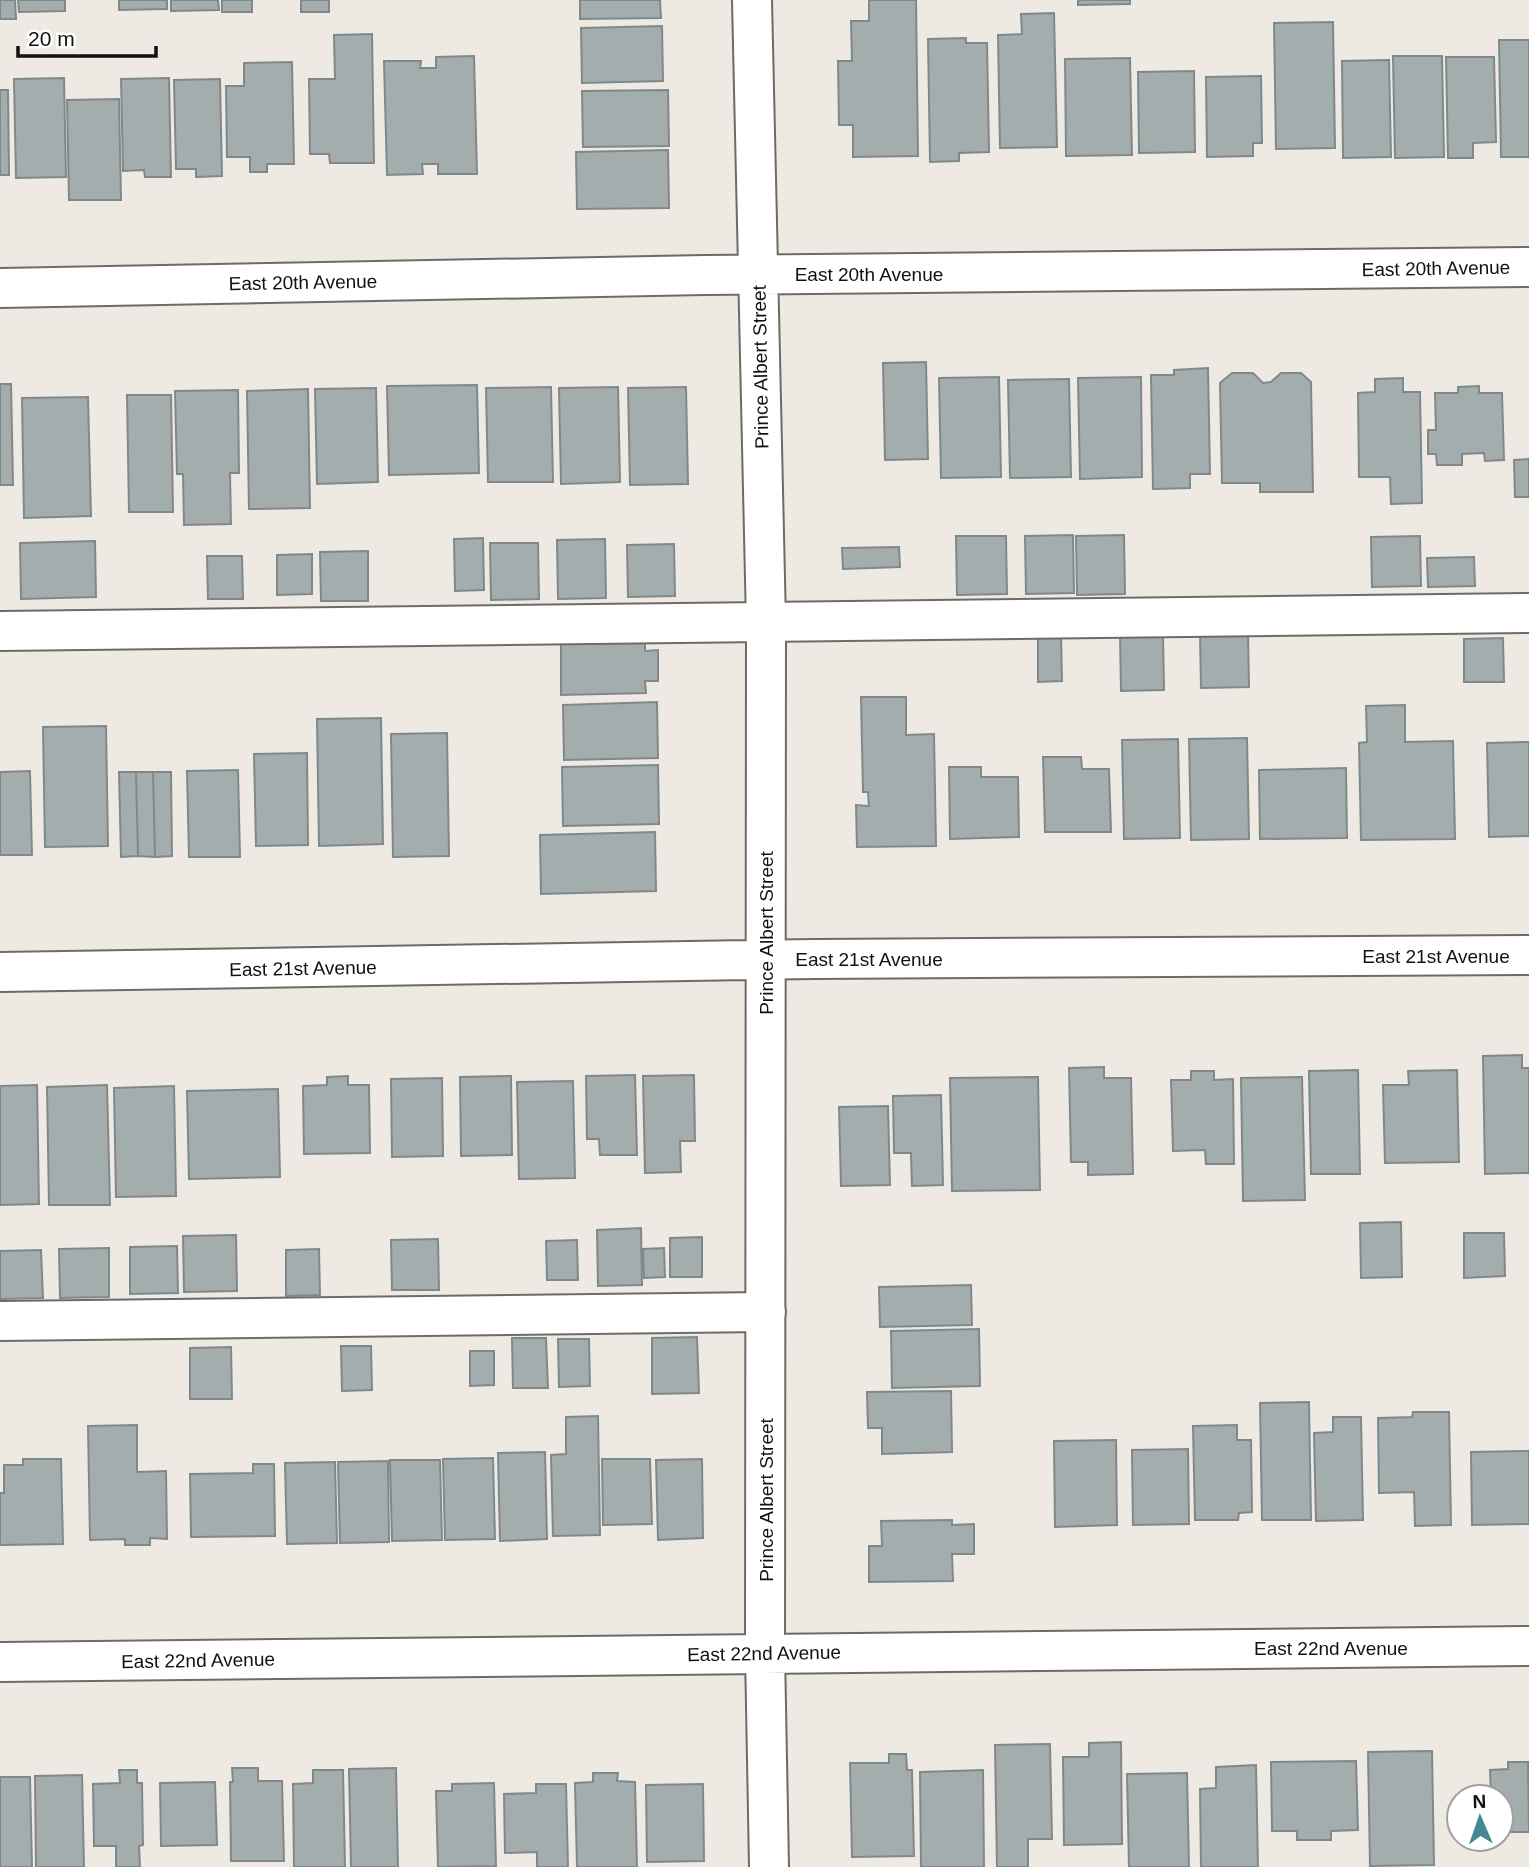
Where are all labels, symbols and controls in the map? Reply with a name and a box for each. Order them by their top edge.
scale bar [18,14,156,58]
text: 20 m [28,27,75,50]
street label: East 20th Avenue [1362,257,1510,280]
street label: East 20th Avenue [795,264,943,285]
street label: East 20th Avenue [229,271,377,294]
street label: Prince Albert Street [749,284,772,449]
street label: Prince Albert Street [756,850,777,1015]
street label: East 21st Avenue [1362,946,1510,967]
street label: East 21st Avenue [795,949,943,970]
street label: East 21st Avenue [229,957,377,980]
street label: Prince Albert Street [756,1417,777,1582]
street label: East 22nd Avenue [1254,1638,1408,1659]
street label: East 22nd Avenue [687,1642,841,1665]
street label: East 22nd Avenue [121,1649,275,1672]
north arrow [1445,1783,1515,1853]
text: N [1472,1791,1487,1812]

